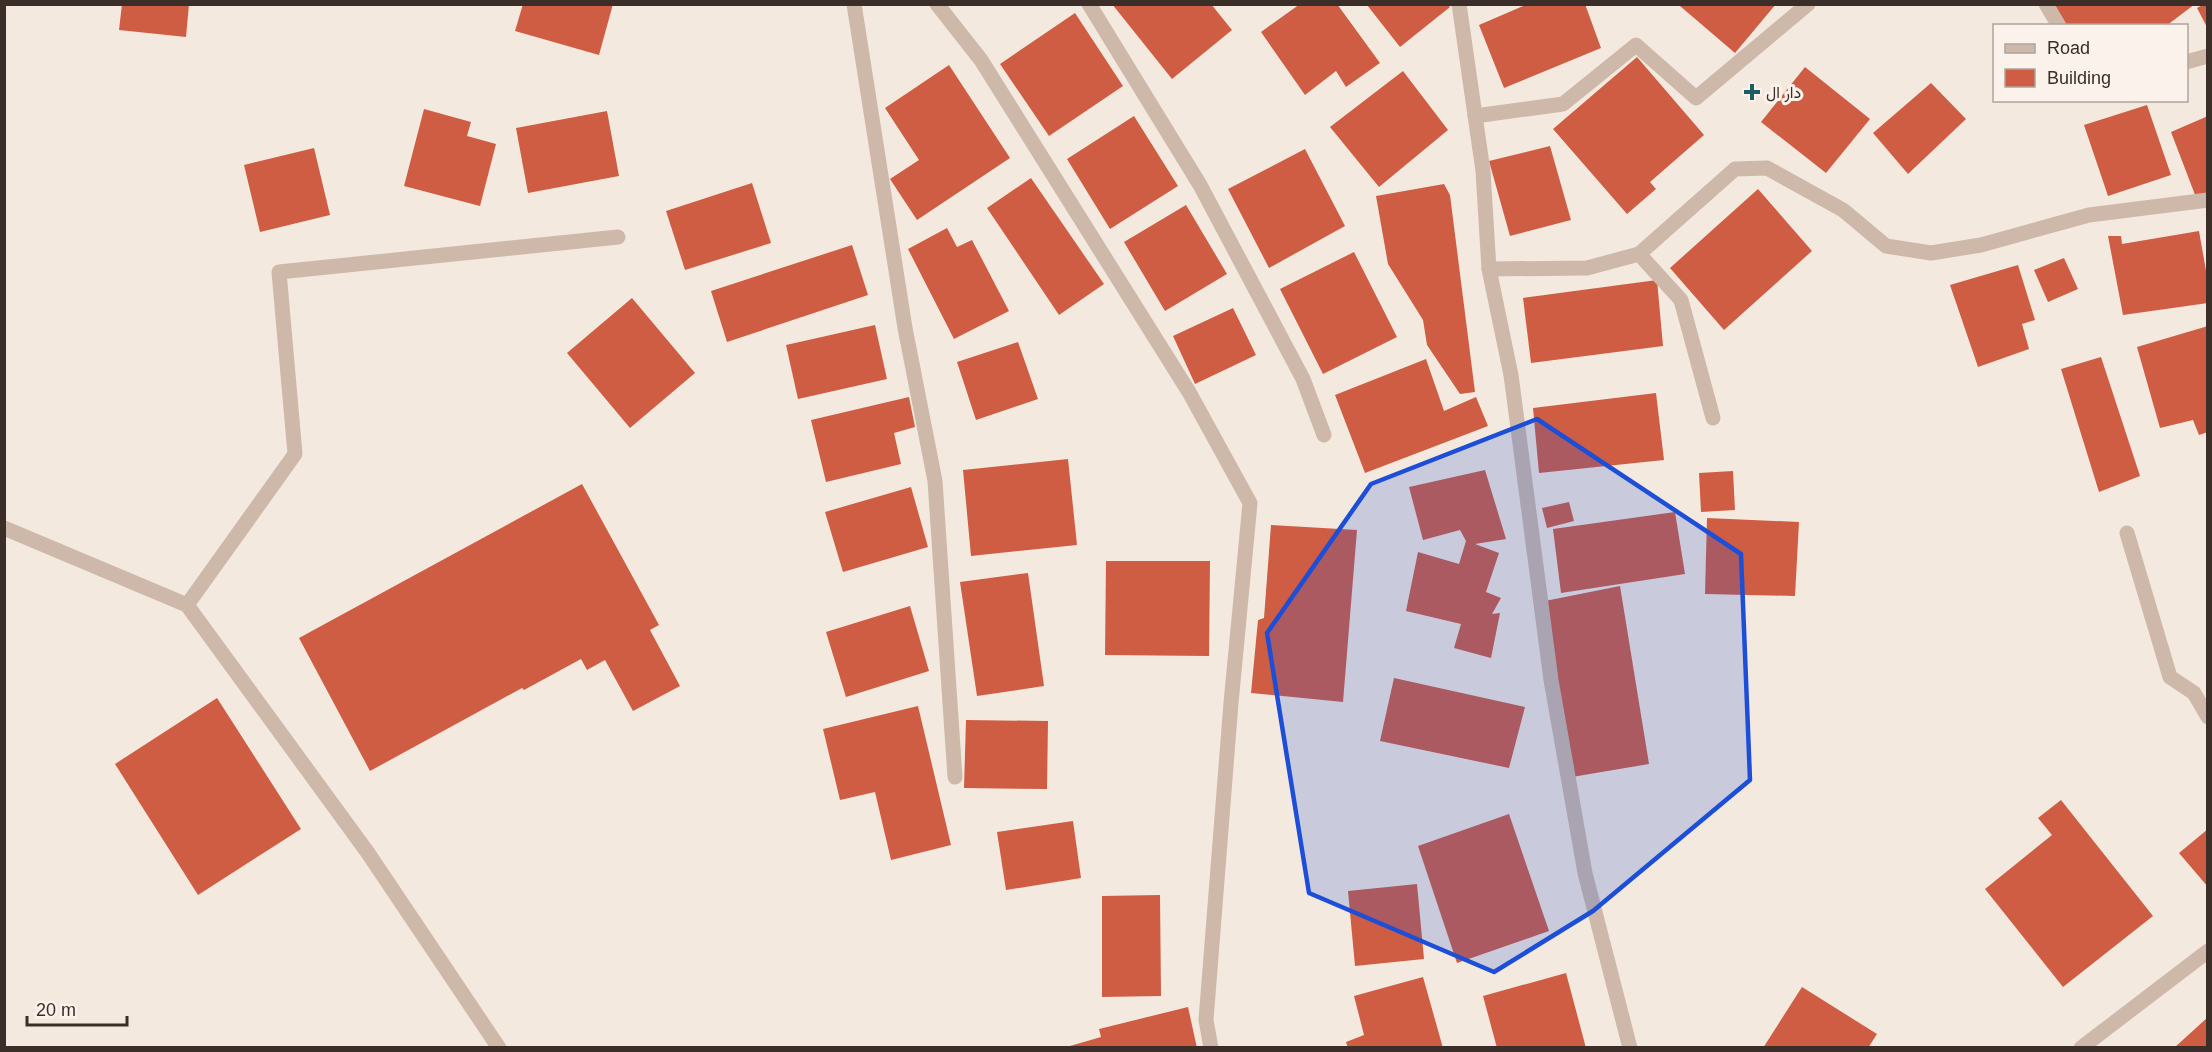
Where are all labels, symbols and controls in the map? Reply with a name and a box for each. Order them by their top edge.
legend [1993,24,2188,102]
text: Road [2047,38,2090,58]
text: Building [2047,68,2111,88]
marker: دار ال [1743,83,1761,101]
place label: دار ال [1766,84,1801,103]
scale bar [27,989,128,1027]
text: 20 m [36,1000,76,1020]

